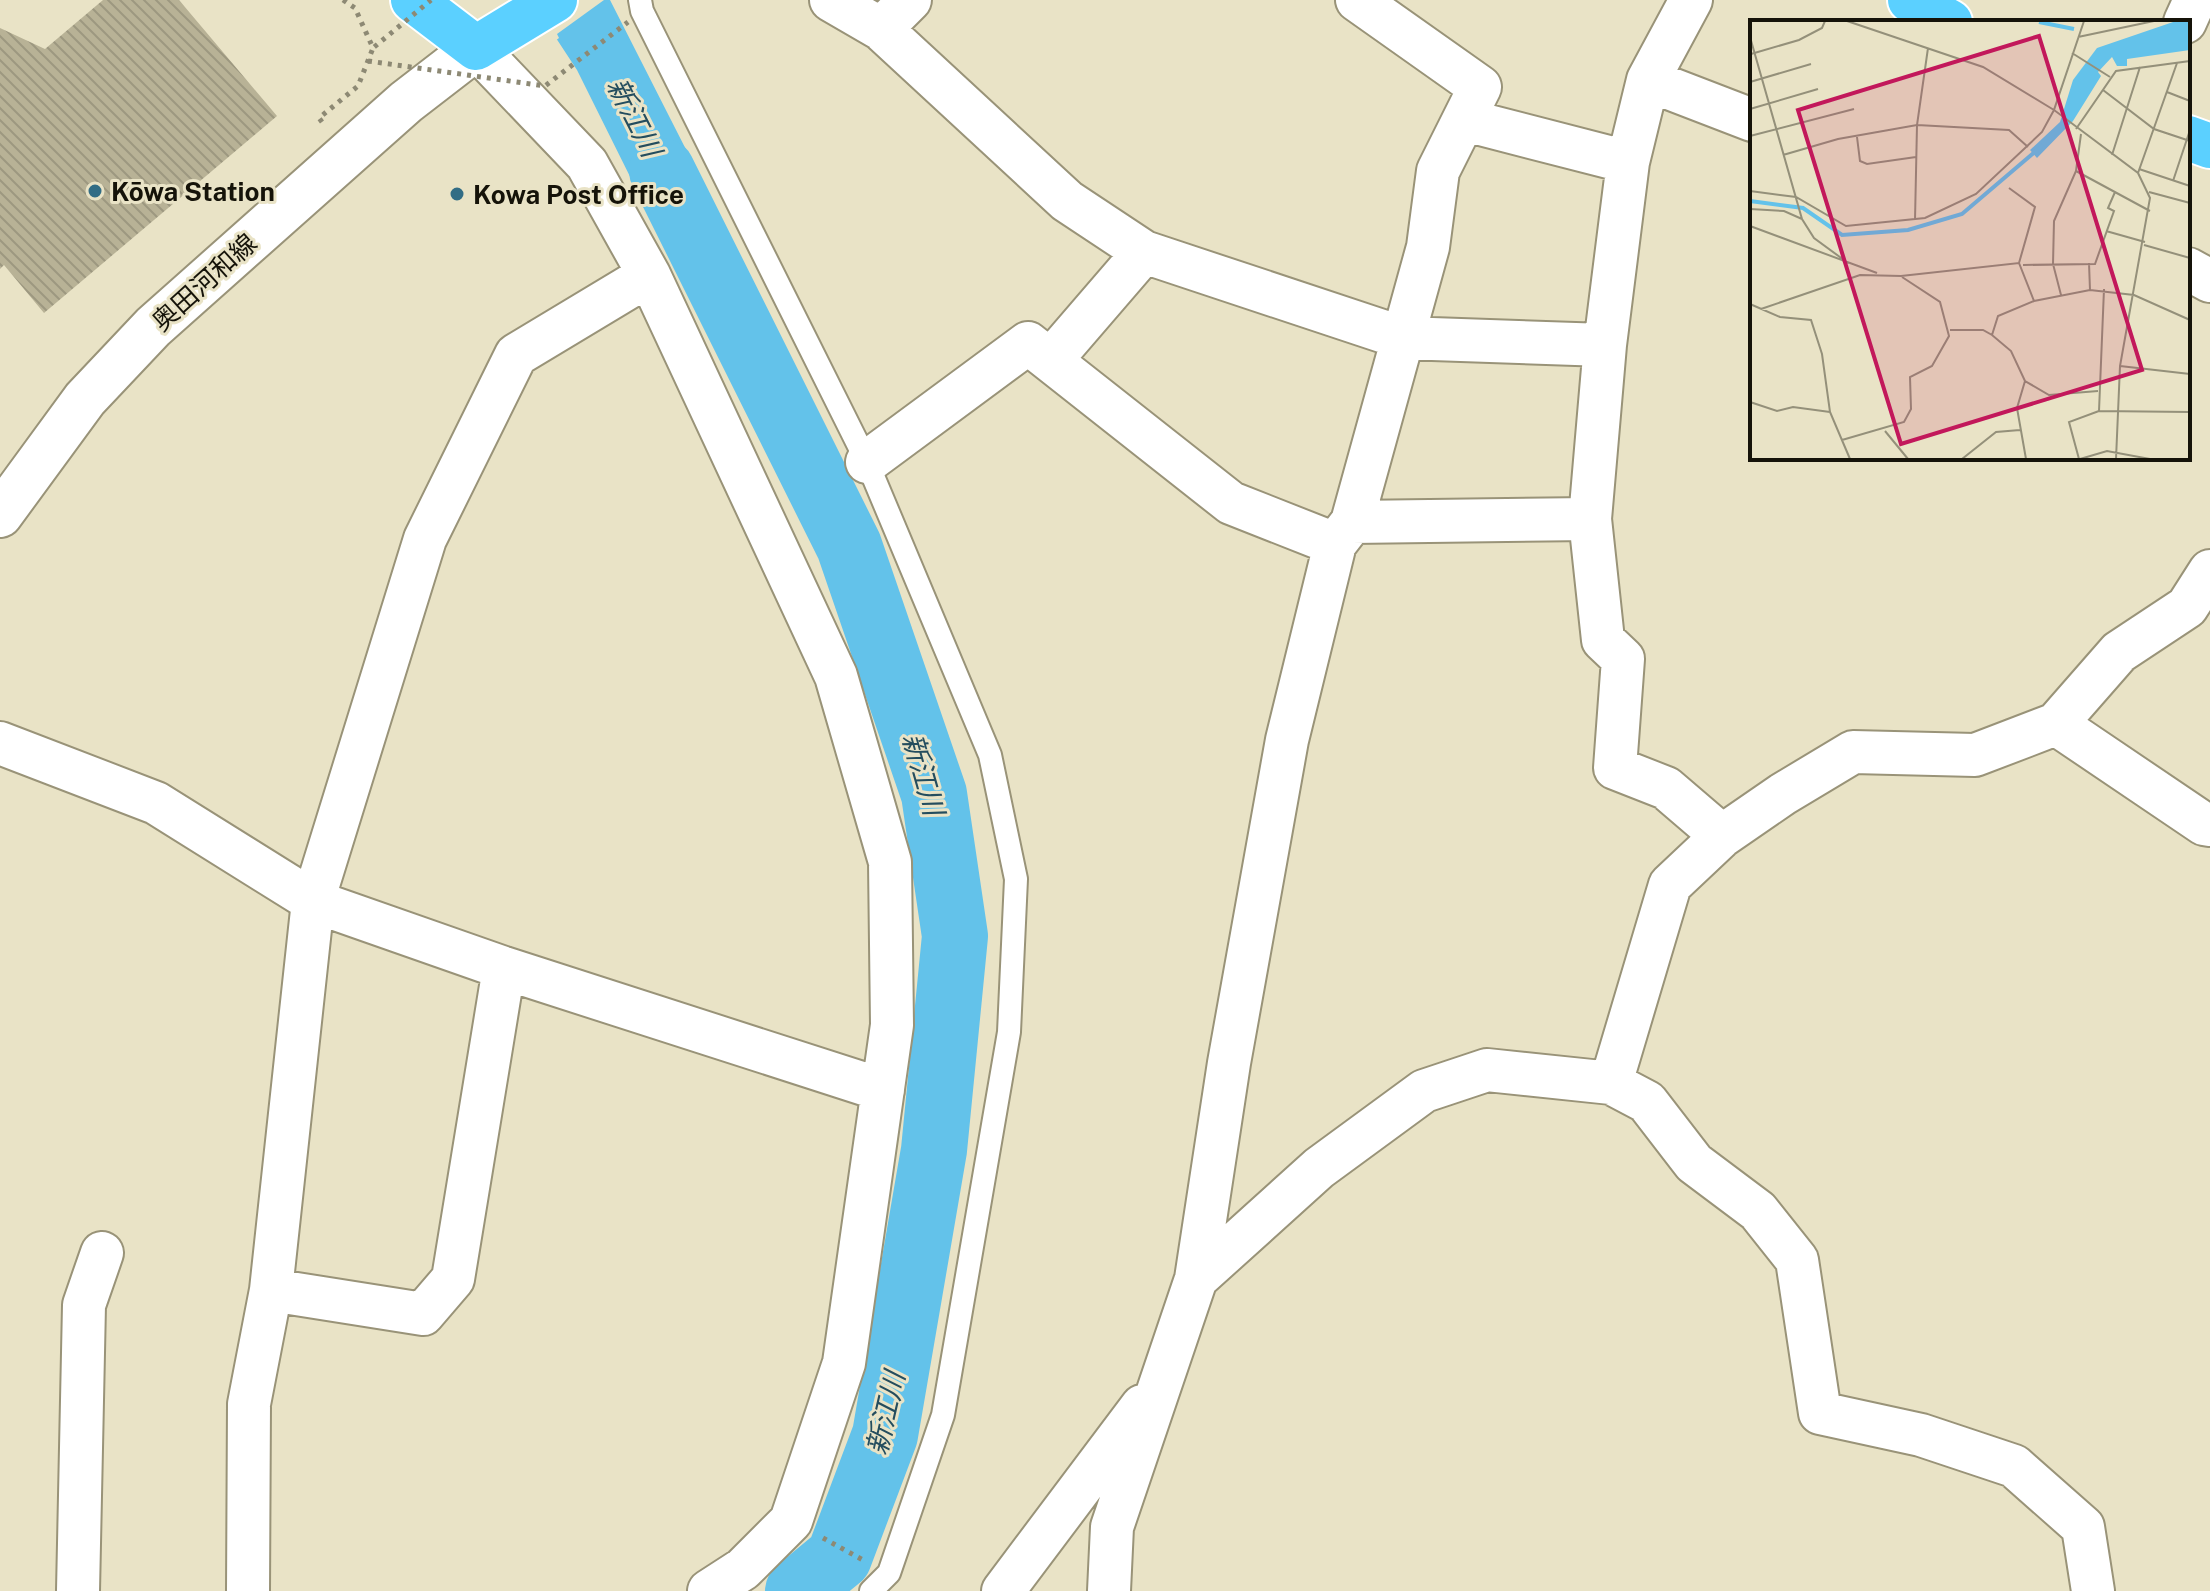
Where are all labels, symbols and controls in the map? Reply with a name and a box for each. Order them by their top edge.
inset map [1750,20,2190,460]
water label: 新江川 [601,72,670,165]
place label: Kōwa Station [111,176,275,207]
place label: Kowa Post Office [473,179,684,210]
marker: Kōwa Station [86,182,104,200]
marker: Kowa Post Office [448,185,466,203]
street label: 奥田河和線 [145,227,263,337]
water label: 新江川 [897,729,952,822]
water label: 新江川 [859,1365,911,1458]

